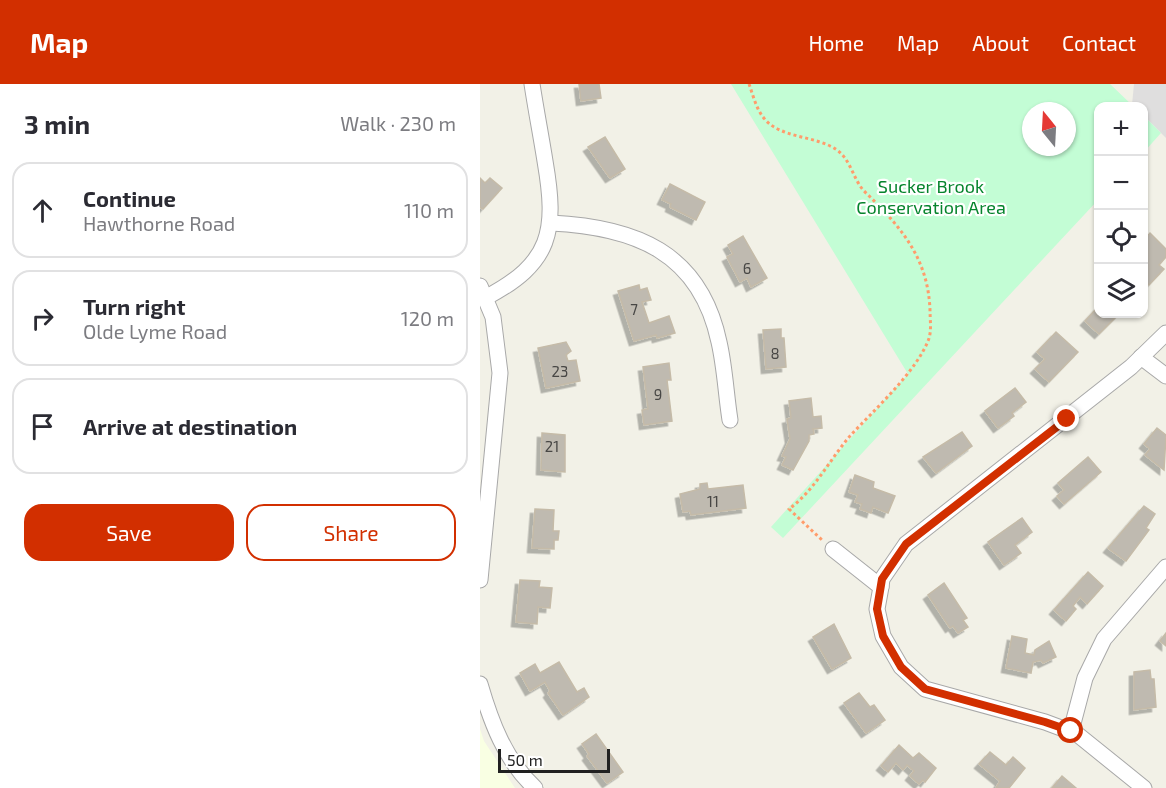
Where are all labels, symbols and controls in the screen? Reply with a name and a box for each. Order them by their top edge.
text: Map [30,25,88,59]
text: Home [808,30,864,55]
text: Map [897,30,939,55]
text: About [972,30,1029,55]
text: Contact [1062,30,1136,55]
north arrow [1022,102,1076,156]
map controls [1094,102,1148,318]
button: + [1094,102,1148,156]
text: 3 min [24,108,90,139]
text: Walk · 230 m [340,111,456,135]
button: − [1094,156,1148,210]
park label: Sucker Brook Conservation Area [856,175,1006,218]
text: Continue [83,185,176,211]
icon: ahead [26,194,59,227]
text: 110 m [404,198,454,222]
button: locate [1094,210,1148,264]
text: Hawthorne Road [83,211,235,235]
house number: 6 [743,259,751,277]
button: layers [1094,264,1148,318]
text: Turn right [83,293,185,319]
house number: 7 [630,300,638,318]
icon: right [26,302,59,335]
text: 120 m [401,306,454,330]
text: Olde Lyme Road [83,319,227,343]
house number: 8 [770,344,780,362]
house number: 23 [552,362,568,380]
house number: 9 [654,385,662,403]
route end [1053,405,1079,431]
icon: arrive [26,410,59,443]
text: Arrive at destination [83,413,297,439]
house number: 21 [545,437,559,455]
house number: 11 [707,492,719,510]
button: Save [24,504,234,561]
button: Share [246,504,456,561]
route start [1057,717,1083,743]
scale bar [498,746,610,774]
text: 50 m [507,750,543,769]

